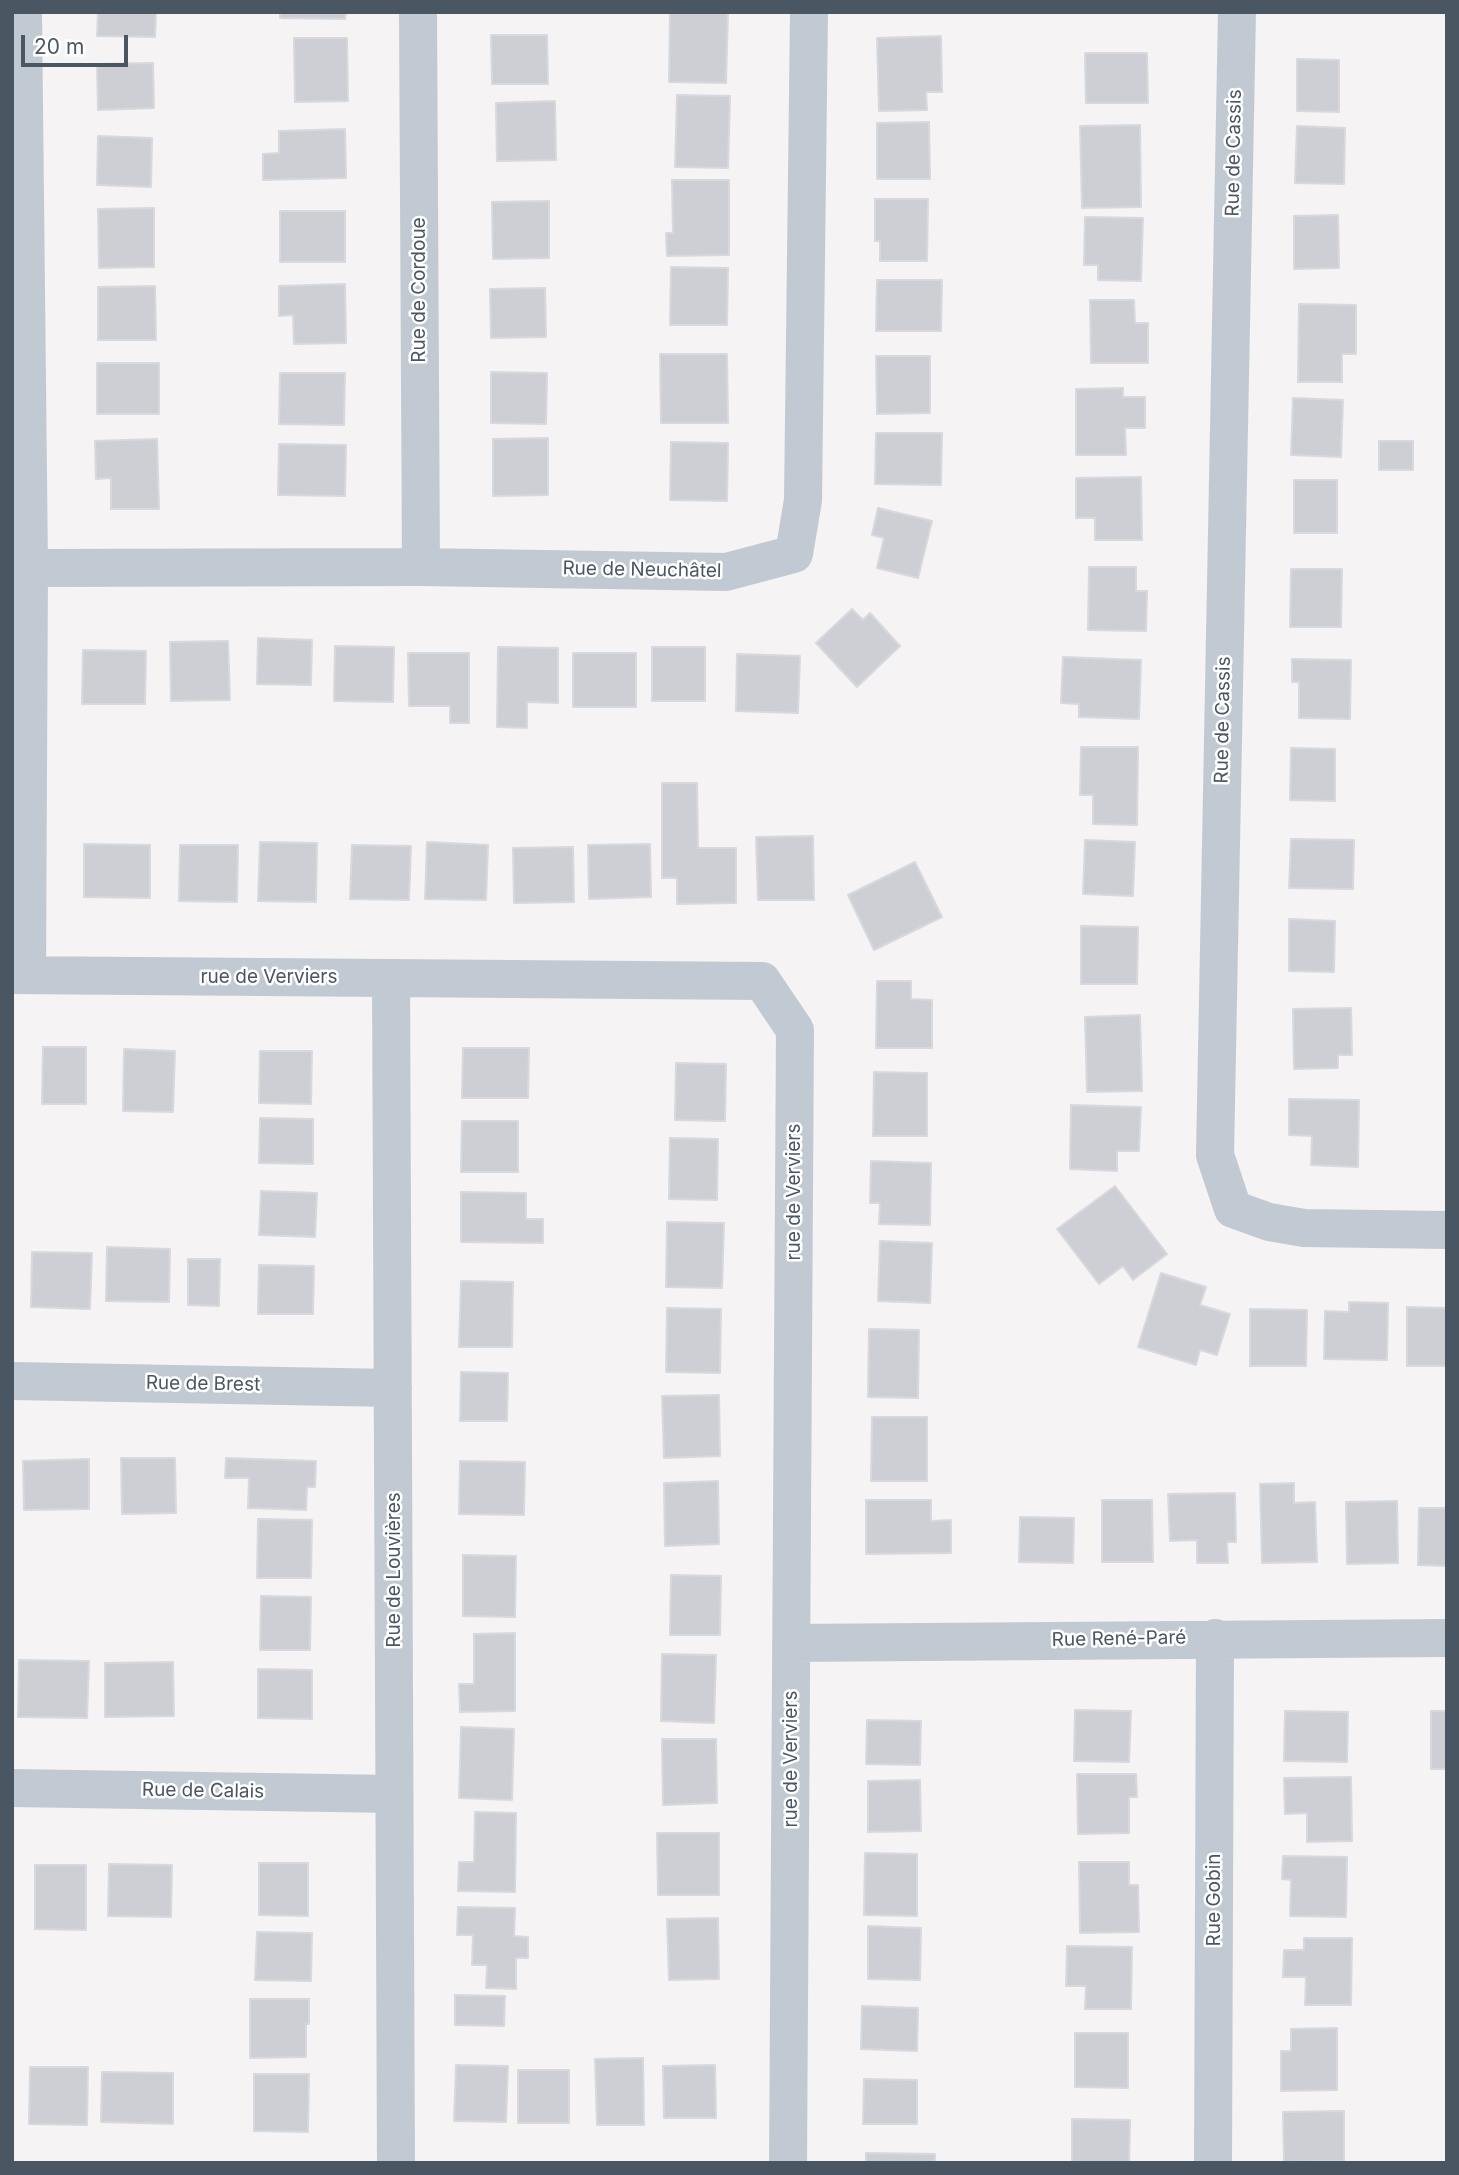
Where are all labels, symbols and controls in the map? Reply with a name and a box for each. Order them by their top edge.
scale bar [24,21,131,65]
text: 20 m [34,34,84,59]
street label: Rue de Cassis [1221,89,1247,217]
street label: Rue de Cordoue [408,217,430,363]
street label: Rue de Neuchâtel [562,557,722,583]
street label: Rue de Cassis [1210,656,1236,784]
street label: rue de Verviers [200,966,338,988]
street label: rue de Verviers [783,1123,805,1261]
street label: Rue de Brest [146,1372,260,1396]
street label: Rue de Louvières [383,1492,405,1648]
street label: Rue René-Paré [1051,1626,1187,1652]
street label: rue de Verviers [780,1690,802,1828]
street label: Rue de Calais [142,1779,264,1803]
street label: Rue Gobin [1203,1854,1225,1946]

